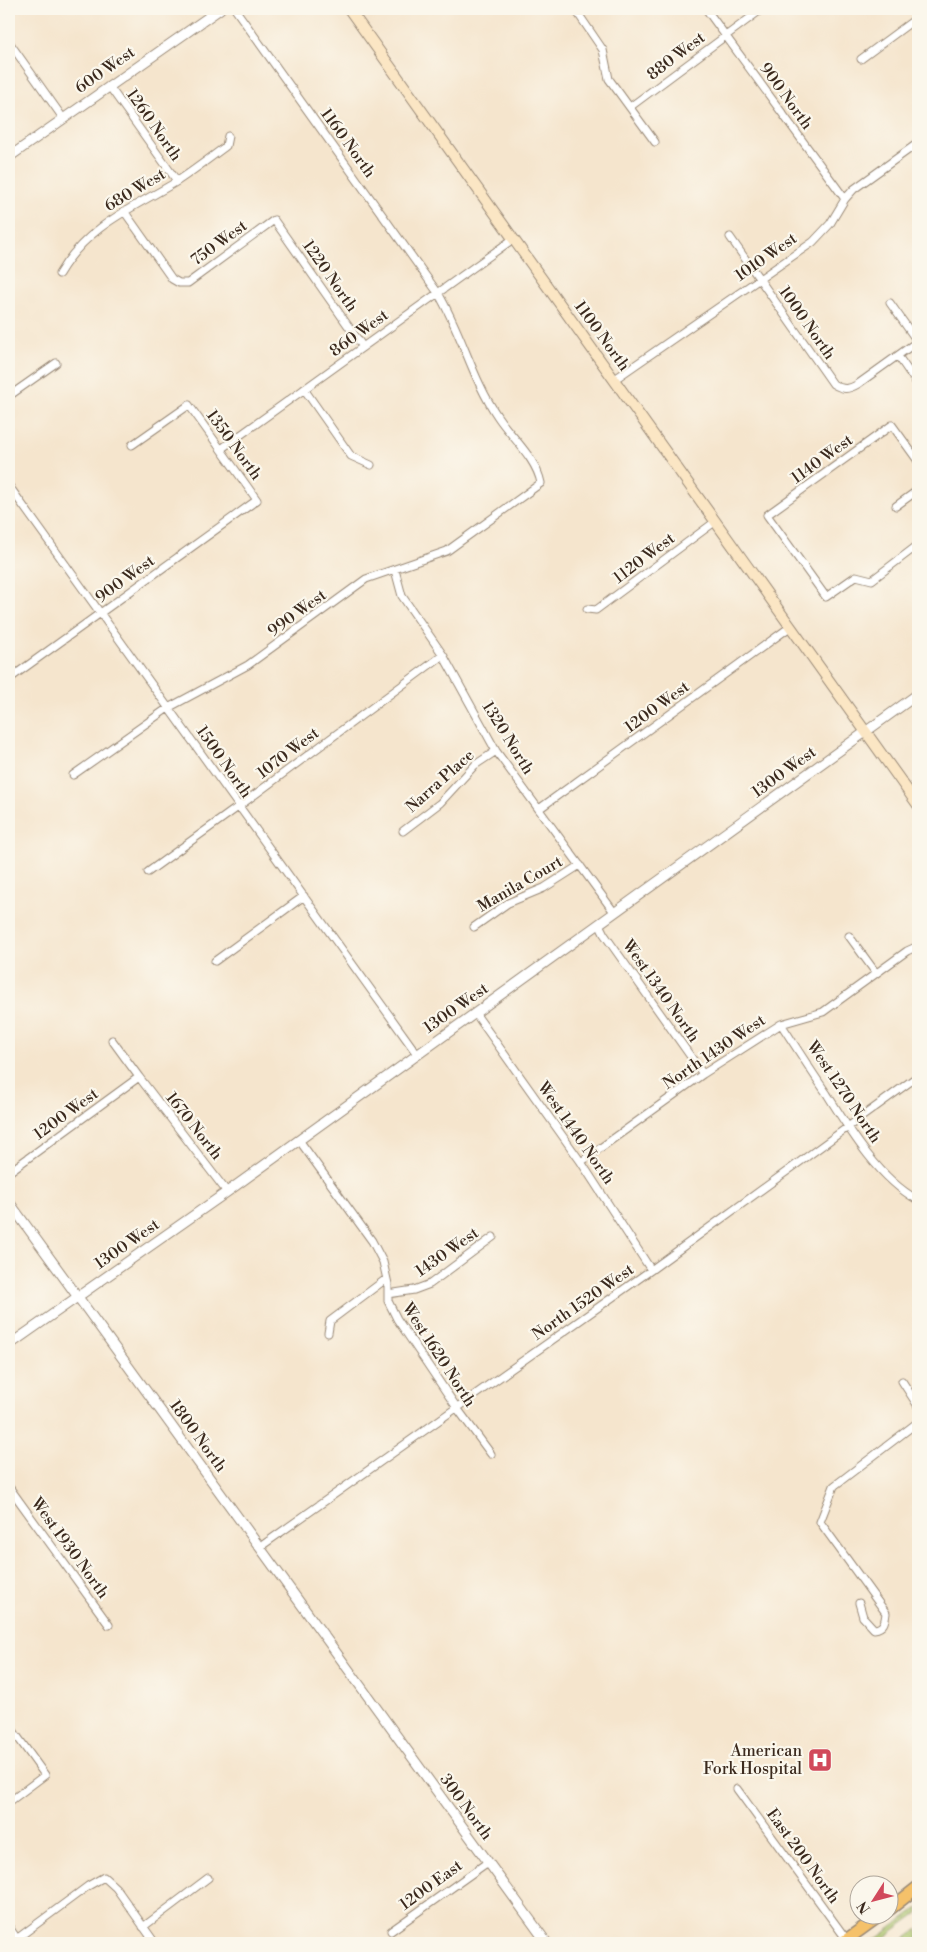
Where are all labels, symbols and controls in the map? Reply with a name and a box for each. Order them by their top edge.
street label: 880 West [643,27,709,84]
street label: 600 West [71,42,139,98]
street label: 900 North [755,59,817,134]
street label: 1260 North [122,85,186,165]
street label: 1160 North [316,104,380,182]
street label: 680 West [101,164,169,216]
street label: 750 West [187,216,251,270]
street label: 1010 West [731,228,801,286]
street label: 1220 North [298,236,362,316]
street label: 1000 North [774,282,840,364]
street label: 1100 North [570,297,634,375]
street label: 860 West [326,305,393,361]
street label: 1350 North [202,406,266,484]
street label: 1140 West [787,430,857,488]
street label: 1120 West [609,528,679,588]
street label: 900 West [91,551,159,607]
street label: 990 West [264,585,331,641]
street label: 1200 West [621,677,694,737]
street label: 1320 North [478,698,539,779]
street label: 1500 North [192,722,256,802]
street label: 1070 West [253,723,323,783]
street label: 1300 West [748,742,820,802]
street label: Narra Place [402,745,478,817]
street label: Manila Court [474,851,567,916]
street label: West 1340 North [618,935,704,1046]
street label: 1300 West [420,978,493,1038]
street label: North 1430 West [659,1010,769,1094]
street label: West 1270 North [802,1036,886,1147]
street label: West 1440 North [533,1077,619,1189]
street label: 1200 West [30,1084,103,1144]
street label: 1670 North [161,1088,227,1164]
street label: 1300 West [91,1214,164,1274]
street label: 1430 West [411,1223,483,1281]
street label: North 1520 West [528,1259,638,1345]
street label: West 1620 North [397,1298,480,1411]
street label: 1800 North [165,1396,231,1476]
street label: West 1930 North [26,1493,114,1603]
place label: American Fork Hospital [703,1741,802,1779]
hospital icon: American Fork Hospital [807,1747,833,1773]
street label: 300 North [435,1770,497,1844]
street label: East 200 North [762,1805,844,1908]
street label: 1200 East [396,1855,467,1914]
north arrow [850,1874,900,1924]
text: N [854,1897,875,1917]

